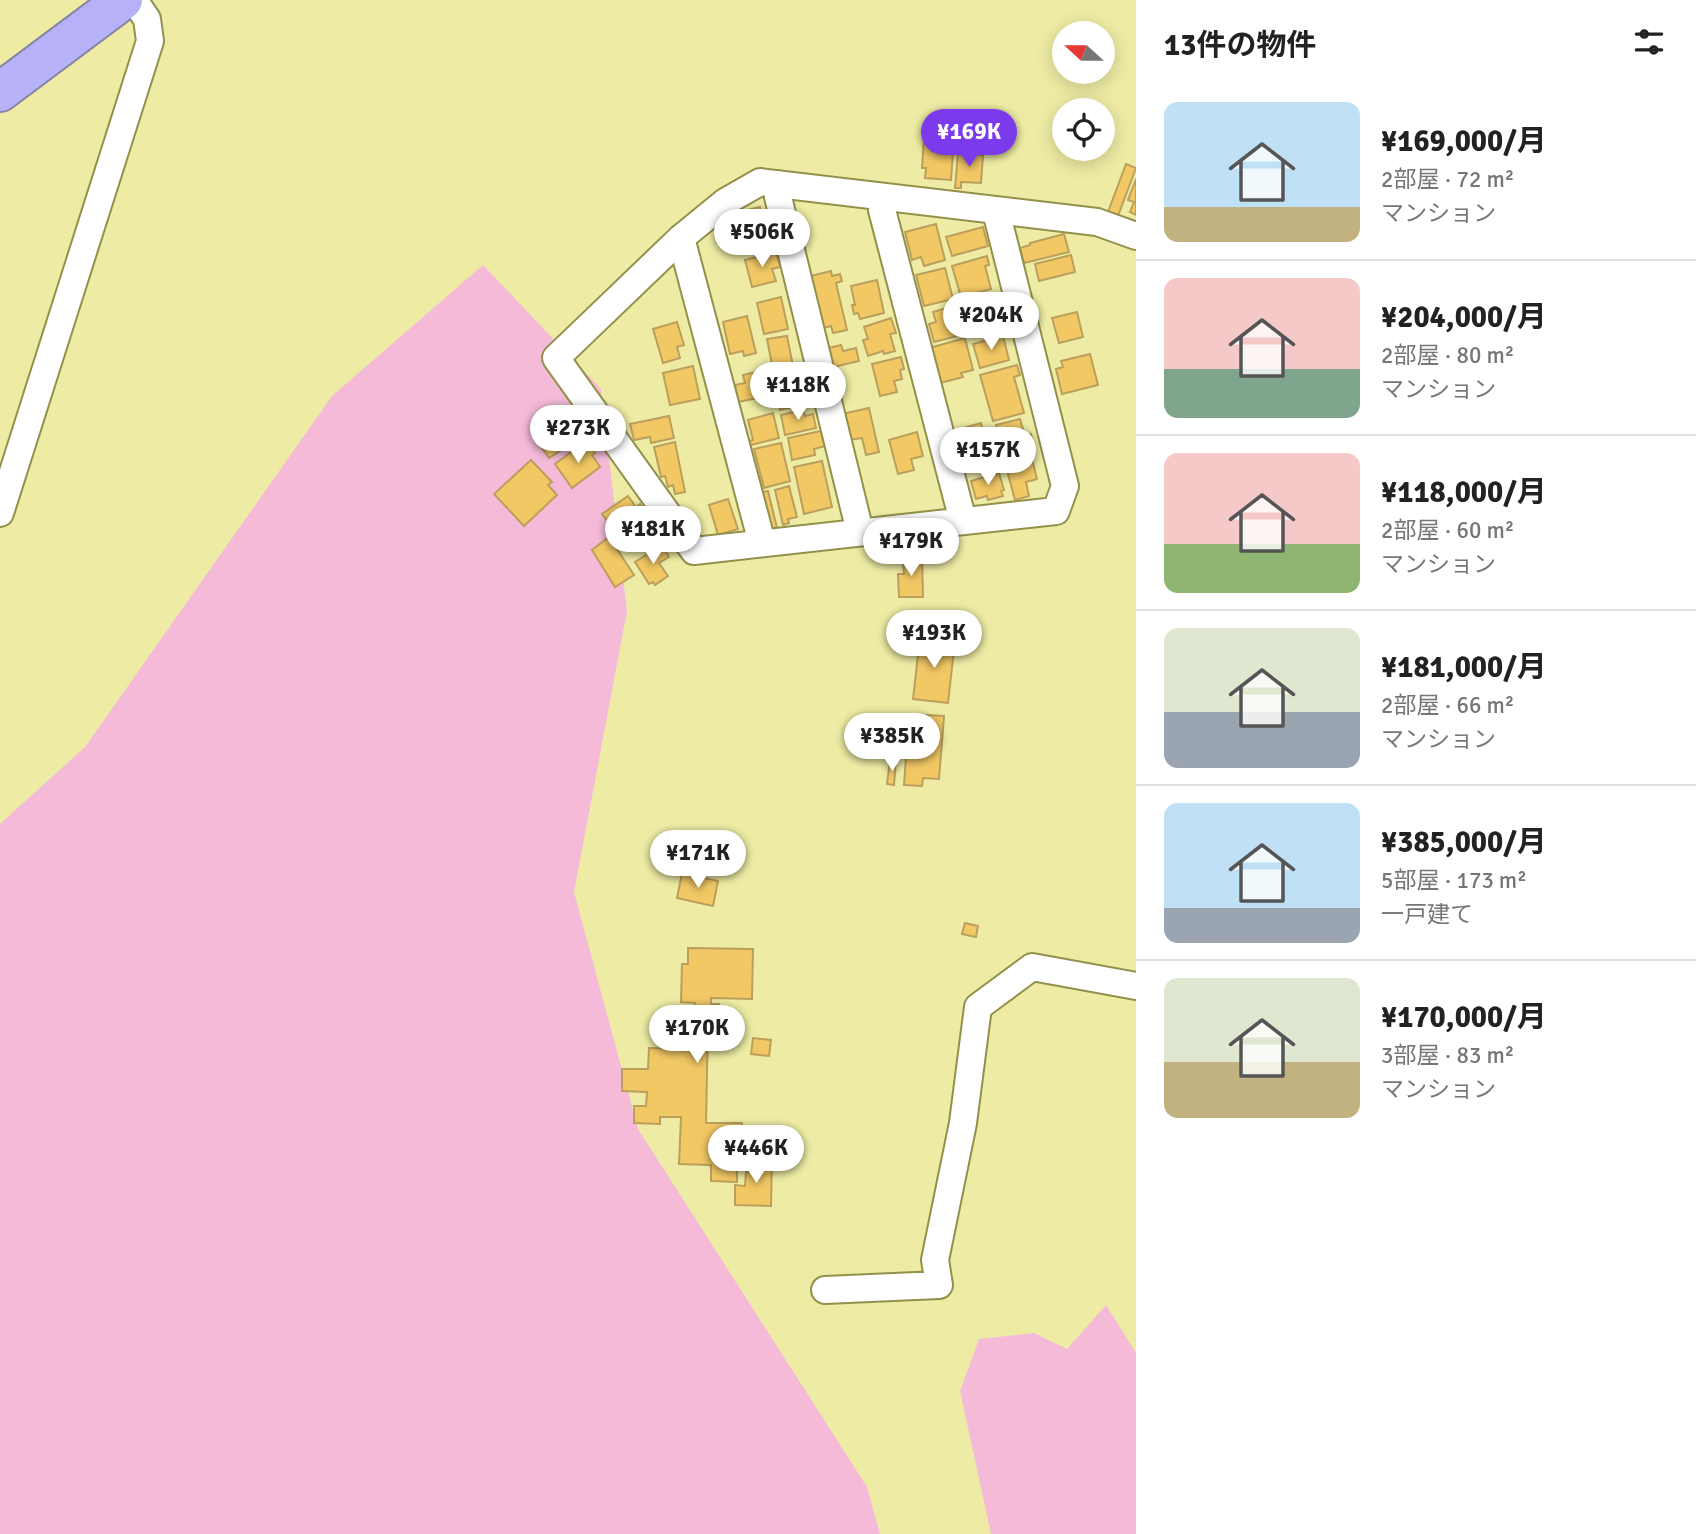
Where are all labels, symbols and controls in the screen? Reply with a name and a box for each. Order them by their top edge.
north arrow [1052,21,1115,84]
map controls [1052,21,1115,161]
icon: filters [1630,23,1668,61]
text: 13件の物件 [1164,27,1316,64]
button: locate [1052,98,1115,161]
pin: ¥169K [920,110,1018,169]
text: ¥169K [937,117,1001,146]
text: ¥169,000/月 [1381,123,1547,160]
icon: home [1220,130,1304,214]
text: 2部屋 · 72 m² [1381,165,1514,194]
text: マンション [1381,199,1496,228]
pin: ¥506K [713,210,811,269]
text: ¥506K [730,217,794,246]
pin: ¥204K [942,292,1040,352]
text: ¥204,000/月 [1381,299,1547,336]
text: ¥204K [959,300,1023,329]
icon: home [1220,306,1304,390]
text: 2部屋 · 80 m² [1381,341,1514,370]
pin: ¥118K [749,362,847,422]
text: ¥118K [766,370,830,399]
text: マンション [1381,375,1496,404]
pin: ¥273K [529,406,627,465]
text: ¥273K [546,413,610,442]
pin: ¥157K [939,428,1037,487]
text: ¥157K [956,435,1020,464]
text: ¥118,000/月 [1381,474,1547,511]
icon: home [1220,481,1304,565]
pin: ¥181K [604,506,702,566]
text: ¥181K [621,514,685,543]
text: 2部屋 · 60 m² [1381,516,1514,545]
pin: ¥179K [862,518,960,578]
text: ¥179K [879,526,943,555]
text: マンション [1381,550,1496,579]
pin: ¥193K [885,610,983,670]
text: ¥193K [902,618,966,647]
text: ¥181,000/月 [1381,649,1547,686]
icon: home [1220,656,1304,740]
text: 2部屋 · 66 m² [1381,691,1514,720]
pin: ¥385K [843,714,941,773]
text: ¥385K [860,721,924,750]
text: マンション [1381,725,1496,754]
text: ¥385,000/月 [1381,824,1547,861]
pin: ¥171K [649,830,747,890]
icon: home [1220,831,1304,915]
text: ¥171K [666,838,730,867]
text: 5部屋 · 173 m² [1381,866,1527,895]
text: 一戸建て [1381,900,1473,929]
text: ¥170,000/月 [1381,999,1547,1036]
pin: ¥170K [648,1006,746,1065]
icon: home [1220,1006,1304,1090]
text: ¥170K [665,1013,729,1042]
text: 3部屋 · 83 m² [1381,1041,1514,1070]
text: マンション [1381,1075,1496,1104]
pin: ¥446K [707,1126,805,1185]
text: ¥446K [724,1133,788,1162]

